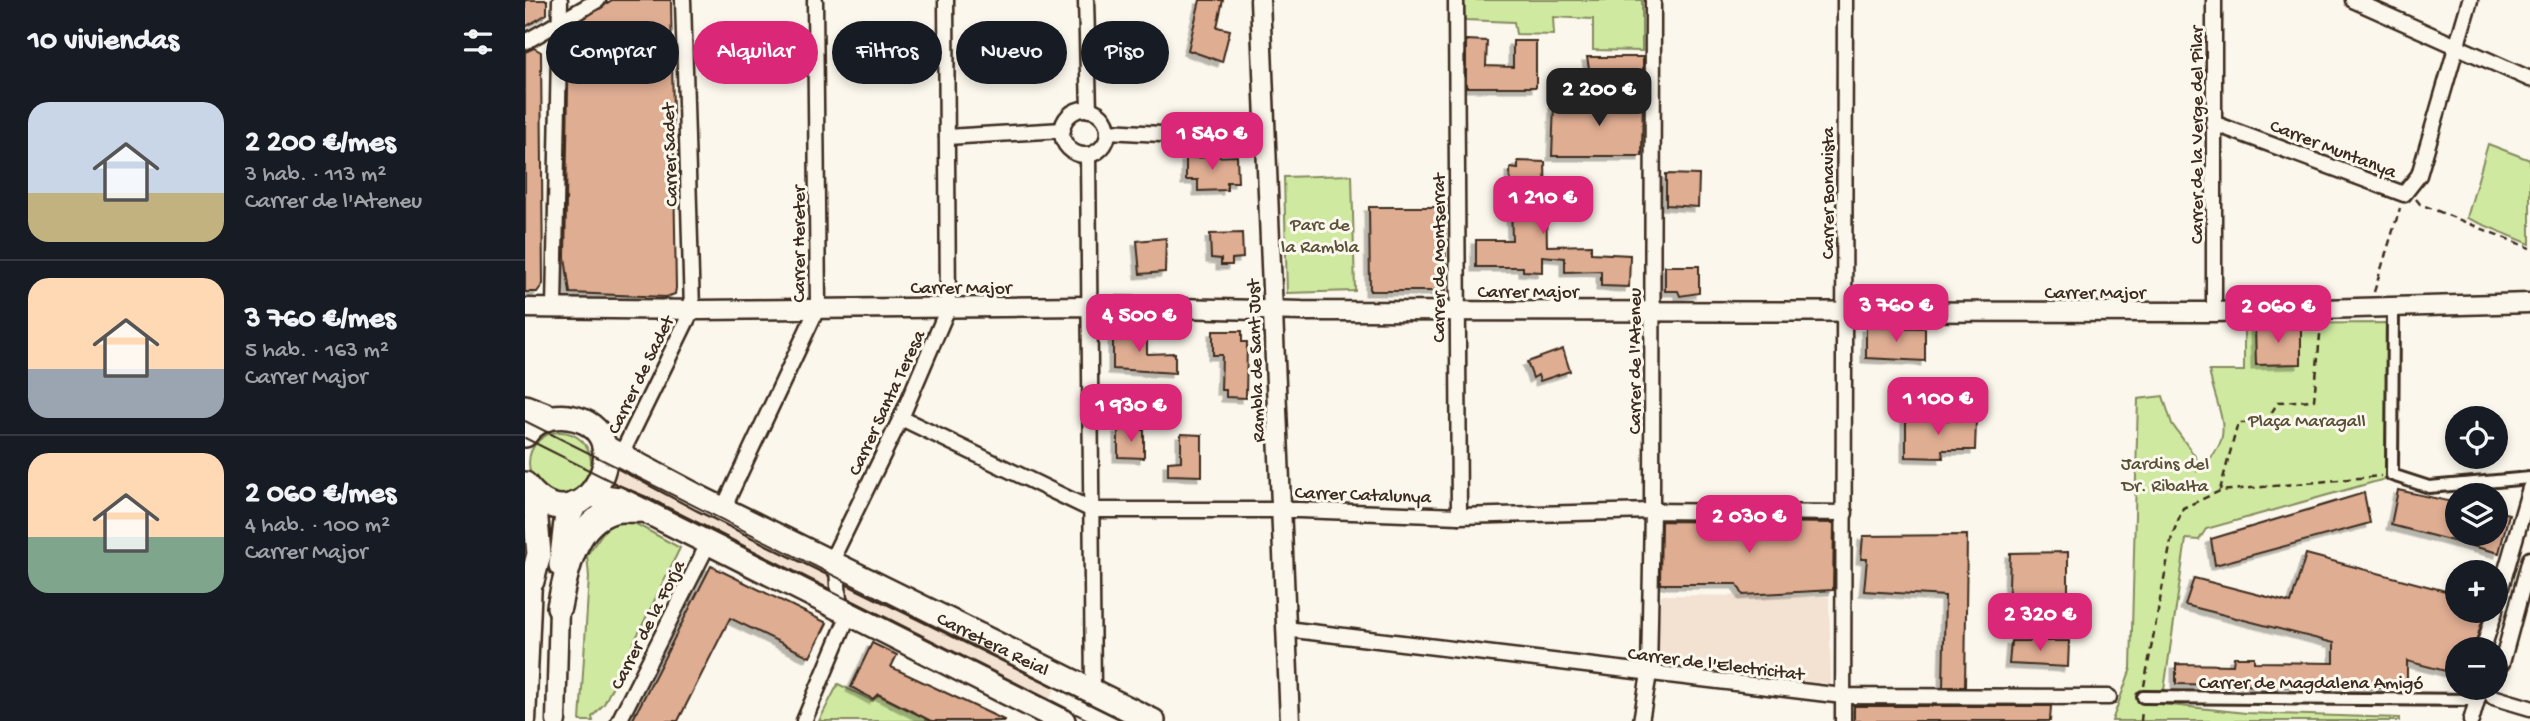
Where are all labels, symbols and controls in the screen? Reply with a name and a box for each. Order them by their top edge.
chip: Comprar [546,21,679,84]
chip: Alquilar [693,21,818,84]
chip: Filtros [832,21,942,84]
chip: Nuevo [956,21,1067,84]
chip: Piso [1081,21,1169,84]
icon: filters [459,23,497,61]
street label: Carrer de la Verge del Pilar [2187,24,2210,244]
text: 10 viviendas [28,25,179,60]
pin: 2 200 € [1534,68,1664,128]
text: 2 200 € [1562,77,1636,104]
street label: Carrer Sadet [658,101,685,207]
pin: 1 540 € [1147,113,1277,172]
street label: Carrer Muntanya [2266,116,2401,185]
text: 1 540 € [1177,121,1247,148]
street label: Carrer Bonavista [1818,125,1841,259]
text: 2 200 €/mes [245,127,396,162]
icon: home [84,130,168,214]
text: 3 hab. · 113 m² [245,162,386,189]
street label: Carrer de Montserrat [1429,171,1452,343]
pin: 1 210 € [1478,176,1608,236]
street label: Carrer Hereter [789,183,812,302]
text: 1 210 € [1509,185,1577,212]
text: Carrer de l'Ateneu [245,189,422,216]
park label: Parc de la Rambla [1281,215,1360,260]
street label: Rambla de Sant Just [1243,277,1272,443]
street label: Carrer Major [910,278,1014,301]
street label: Carrer Major [1477,282,1581,305]
street label: Carrer Major [2044,283,2148,306]
pin: 3 760 € [1831,284,1961,344]
pin: 2 060 € [2213,286,2343,345]
street label: Carrer de l'Ateneu [1625,288,1648,434]
text: 3 760 € [1859,293,1933,320]
pin: 4 500 € [1074,294,1204,354]
text: 2 060 € [2241,294,2315,321]
text: 3 760 €/mes [245,303,396,338]
text: 4 500 € [1102,303,1176,330]
icon: home [84,306,168,390]
street label: Carrer de Sadet [604,311,682,438]
street label: Carrer Santa Teresa [844,326,933,480]
text: 5 hab. · 163 m² [245,338,389,365]
text: Carrer Major [245,365,367,392]
pin: 1 100 € [1873,378,2003,437]
pin: 1 930 € [1066,384,1196,444]
text: 1 100 € [1903,386,1973,413]
text: 1 930 € [1096,393,1166,420]
map controls [2445,406,2508,700]
button: locate [2445,406,2508,469]
park label: Plaça Maragall [2247,411,2366,434]
park label: Jardins del Dr. Ribalta [2120,454,2210,499]
text: 2 060 €/mes [245,478,396,513]
icon: home [84,481,168,565]
street label: Carrer Catalunya [1294,483,1433,510]
button: layers [2445,483,2508,546]
pin: 2 030 € [1684,496,1814,555]
text: 2 030 € [1712,504,1786,531]
text: 4 hab. · 100 m² [245,513,390,540]
text: Carrer Major [245,540,367,567]
street label: Carrer de la Forja [607,556,692,694]
button: + [2445,560,2508,623]
pin: 2 320 € [1975,594,2105,653]
text: 2 320 € [2004,602,2076,629]
street label: Carretera Reial [932,608,1052,683]
button: − [2445,637,2508,700]
street label: Carrer de l'Electricitat [1626,643,1807,688]
street label: Carrer de Magdalena Amigó [2199,673,2423,696]

